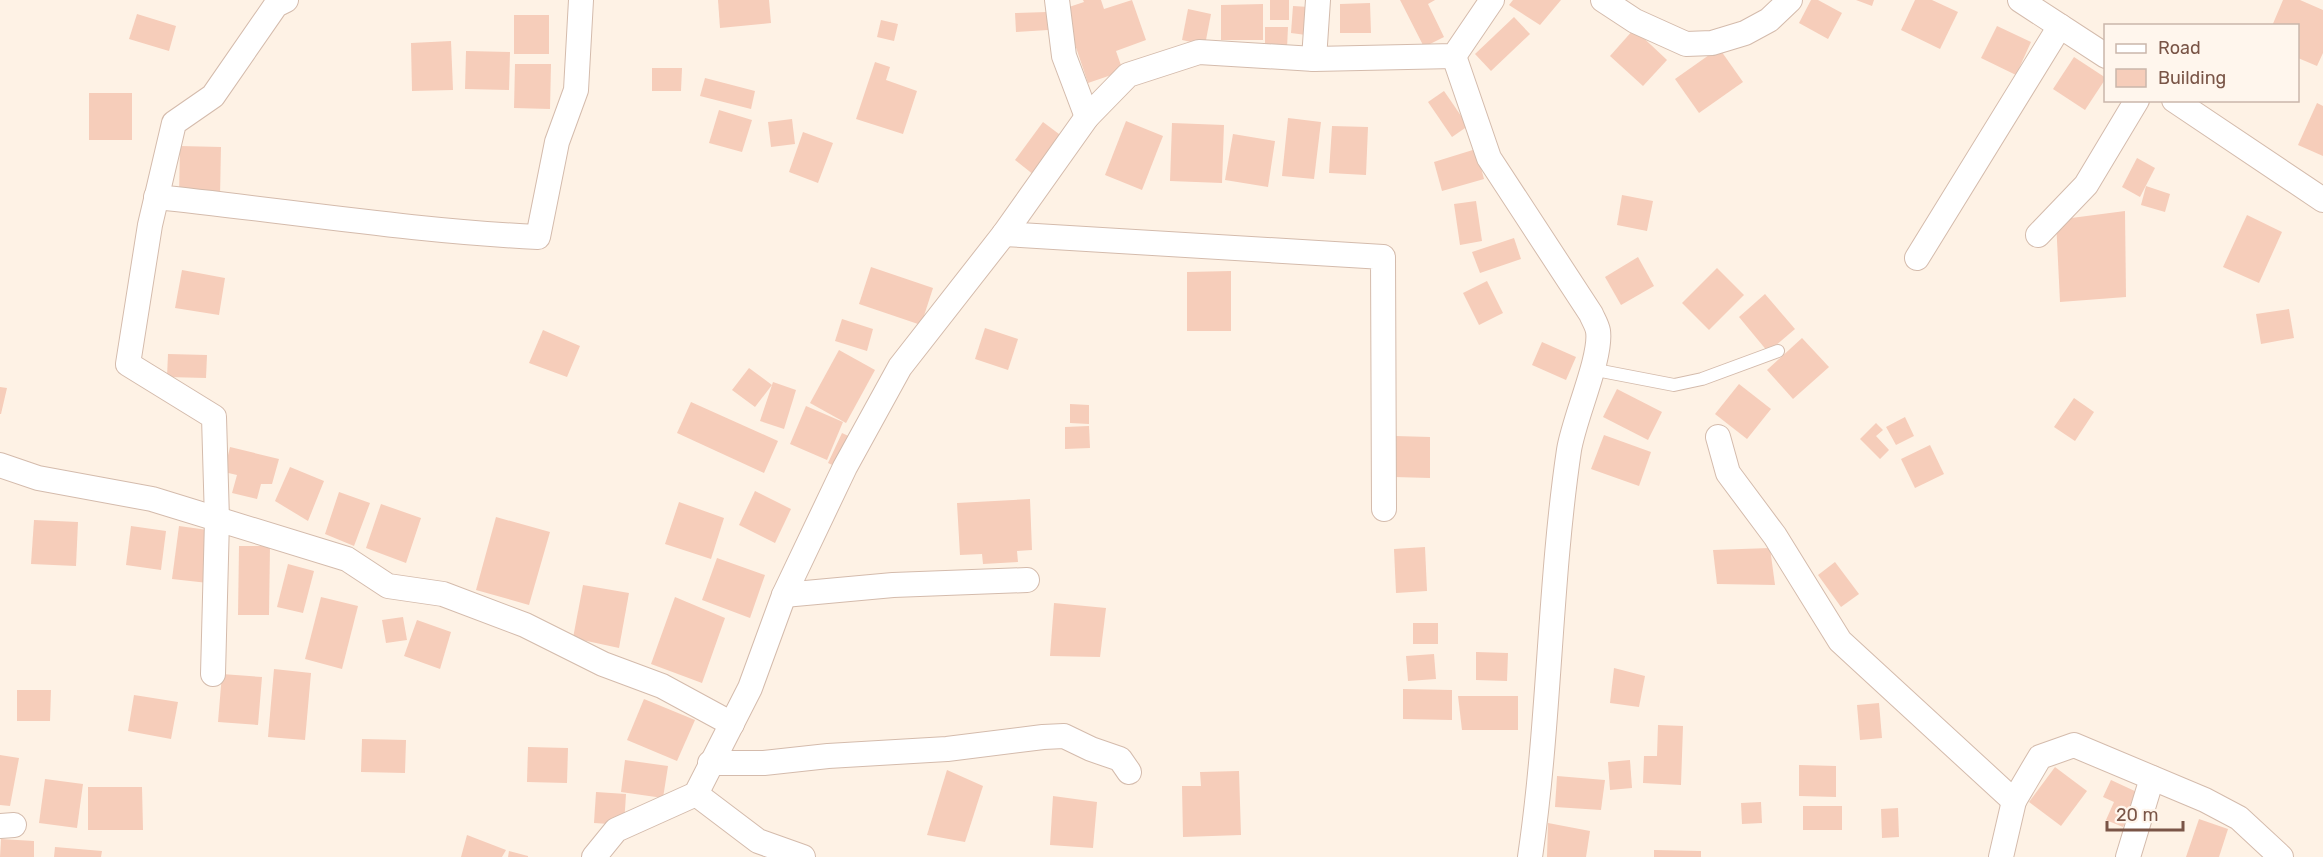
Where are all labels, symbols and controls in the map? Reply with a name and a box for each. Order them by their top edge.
legend [2104,24,2299,102]
text: Road [2158,37,2201,59]
text: Building [2158,67,2226,89]
scale bar [2107,794,2184,832]
text: 20 m [2116,804,2158,826]

